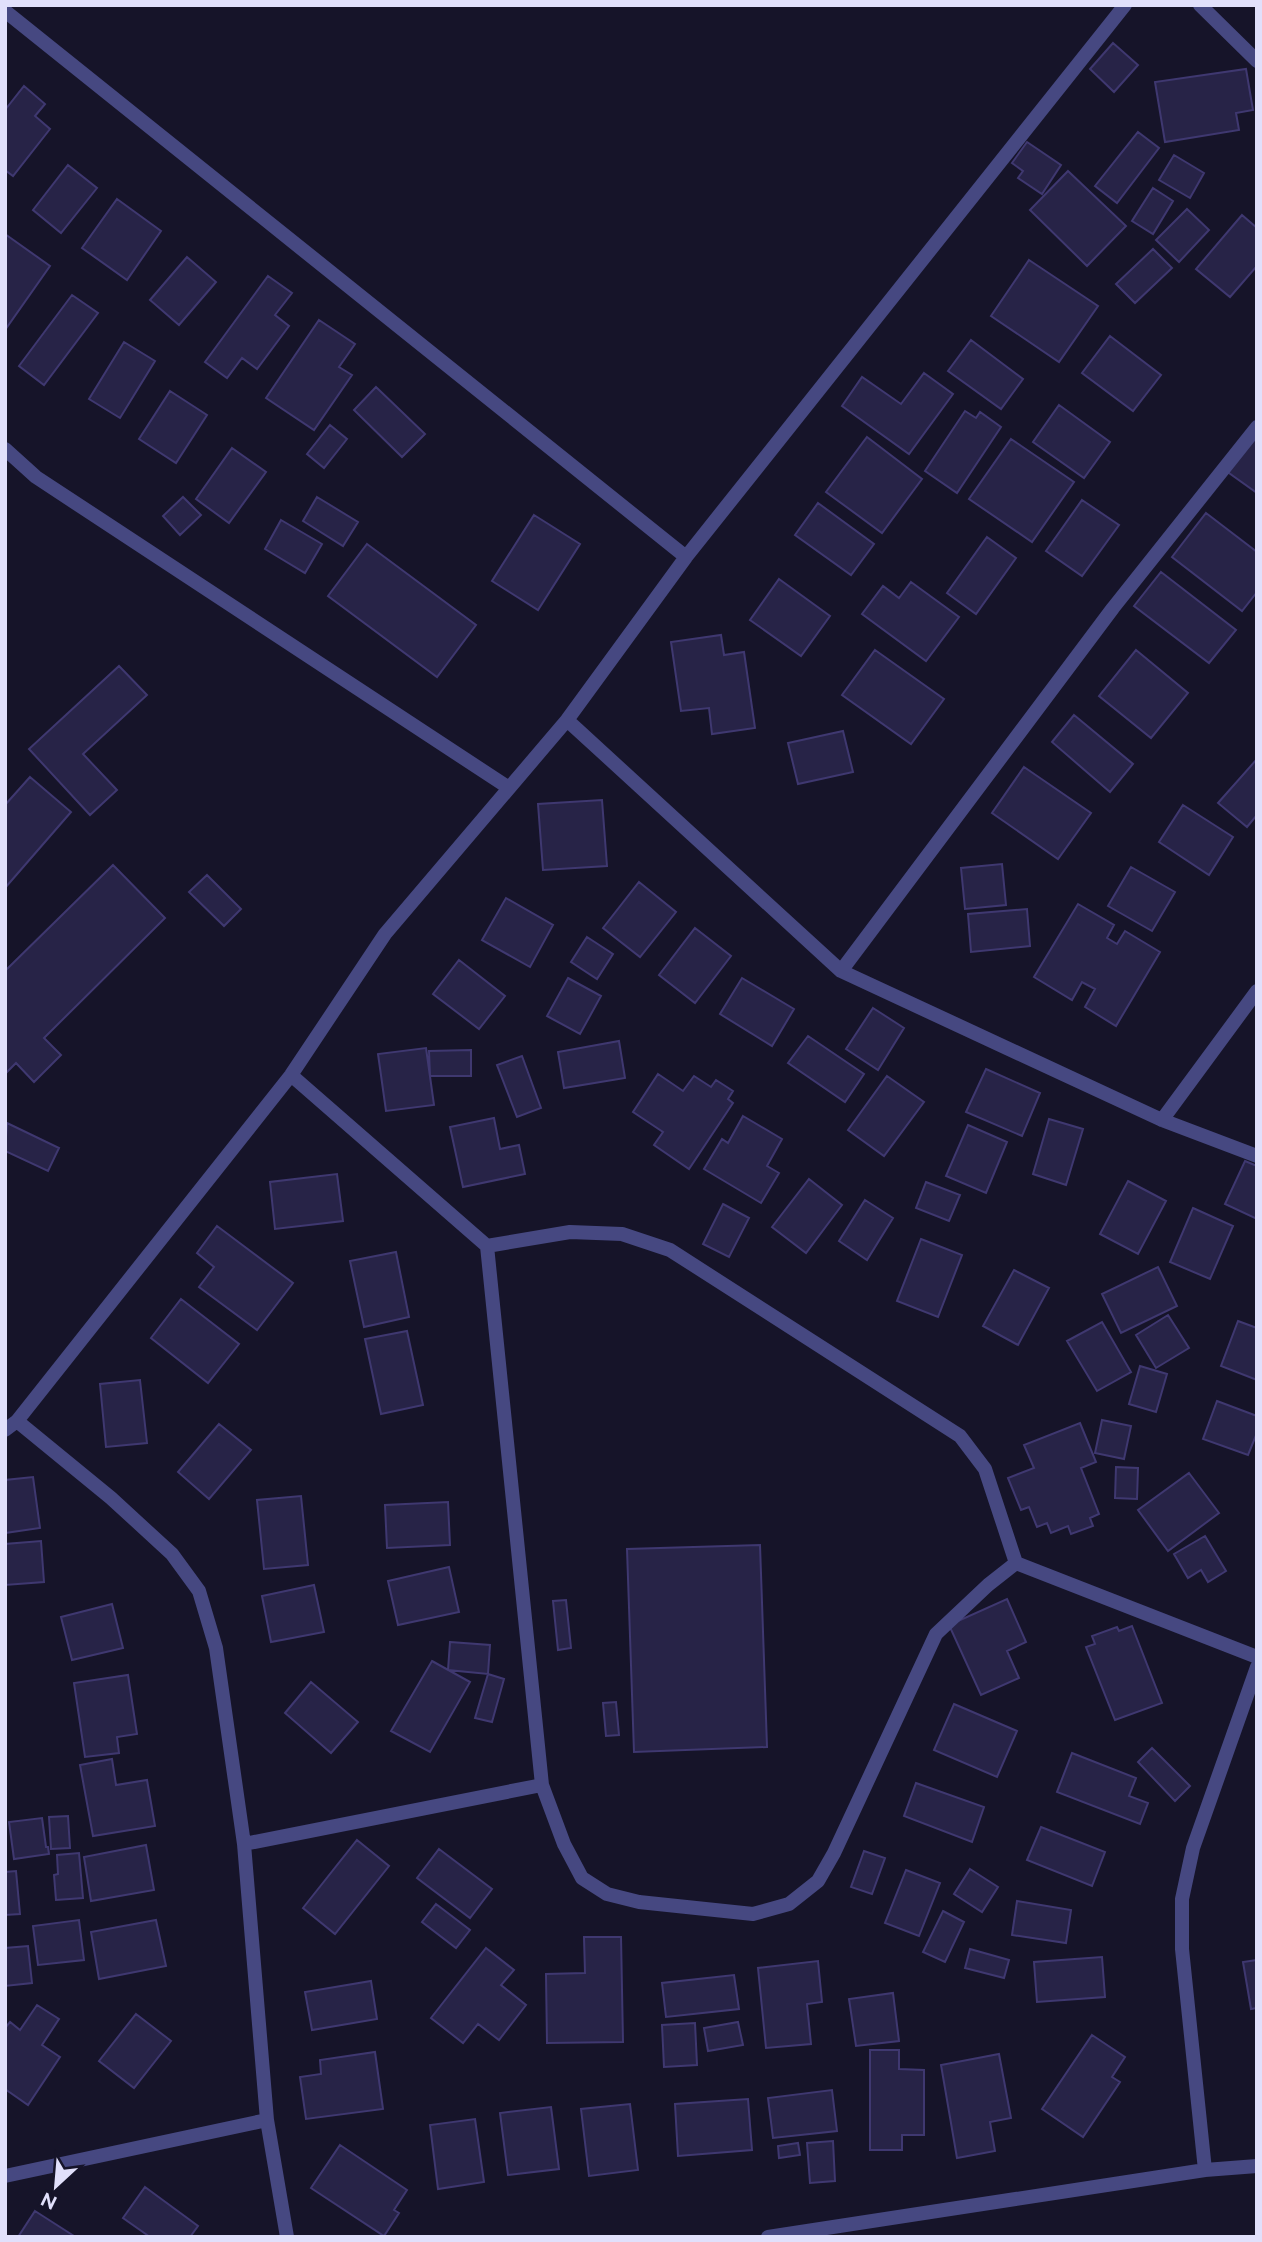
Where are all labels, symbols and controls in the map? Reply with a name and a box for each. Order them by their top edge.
north arrow [21,2151,91,2221]
text: N [37,2188,60,2214]

